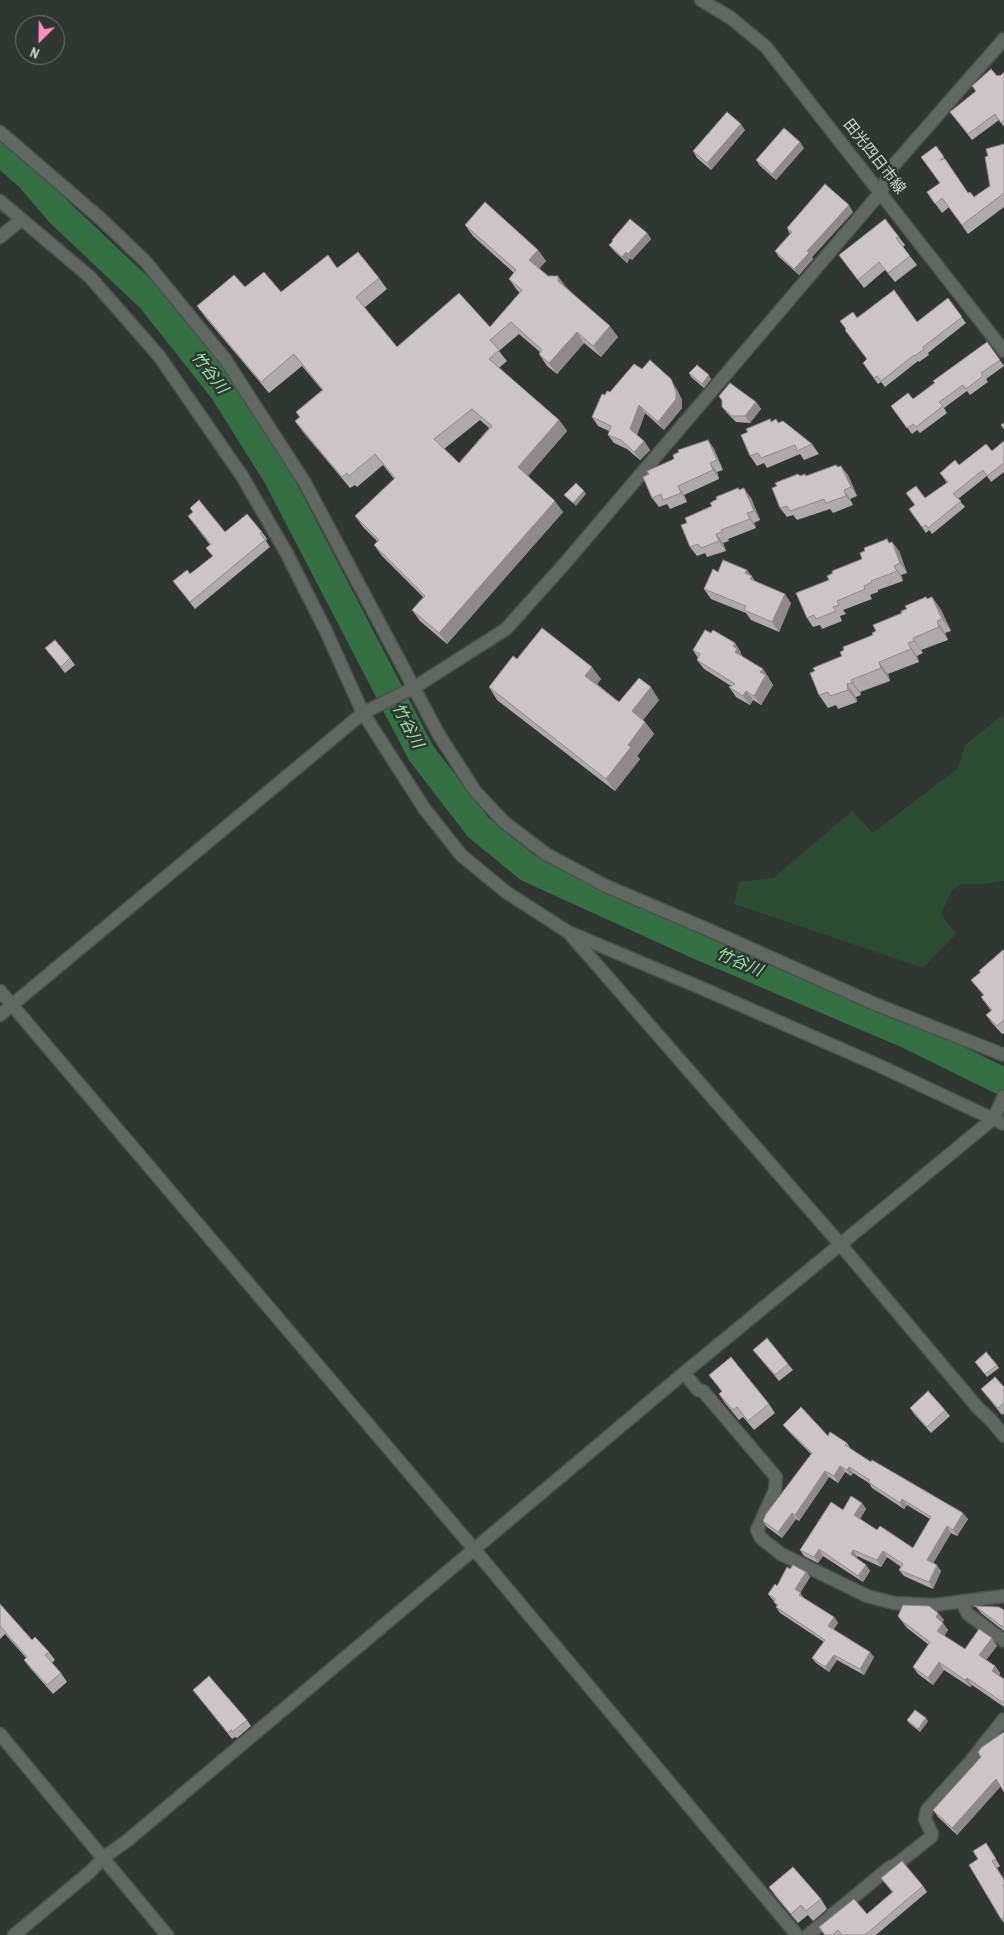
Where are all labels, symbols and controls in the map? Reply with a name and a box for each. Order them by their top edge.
north arrow [15,15,65,65]
text: N [27,43,42,63]
street label: 田光四日市線 [839,116,909,198]
water label: 竹谷川 [187,348,231,398]
water label: 竹谷川 [387,700,427,752]
water label: 竹谷川 [713,945,765,981]

